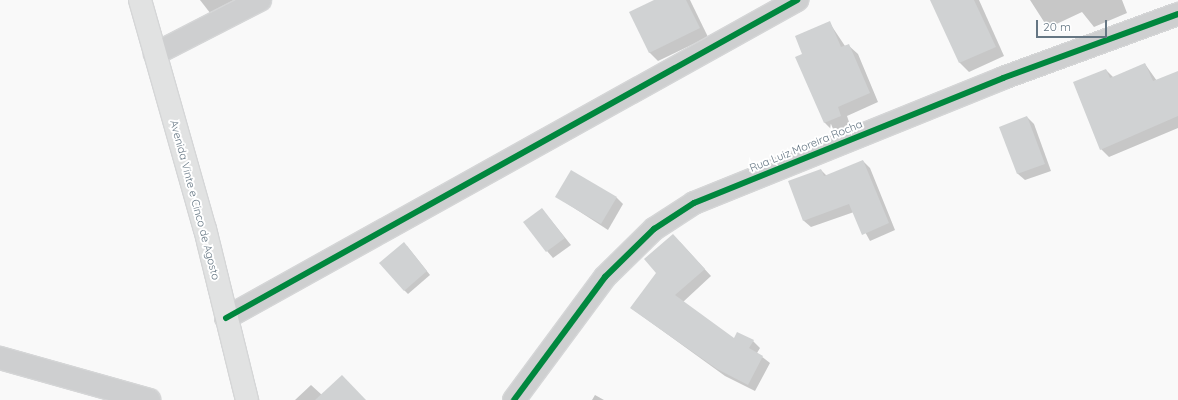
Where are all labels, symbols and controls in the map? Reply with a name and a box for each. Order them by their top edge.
scale bar [1038,12,1109,38]
text: 20 m [1043,19,1071,34]
street label: Rua Luiz Moreira Rocha [748,117,864,175]
street label: Avenida Vinte e Cinco de Agosto [167,119,223,281]

